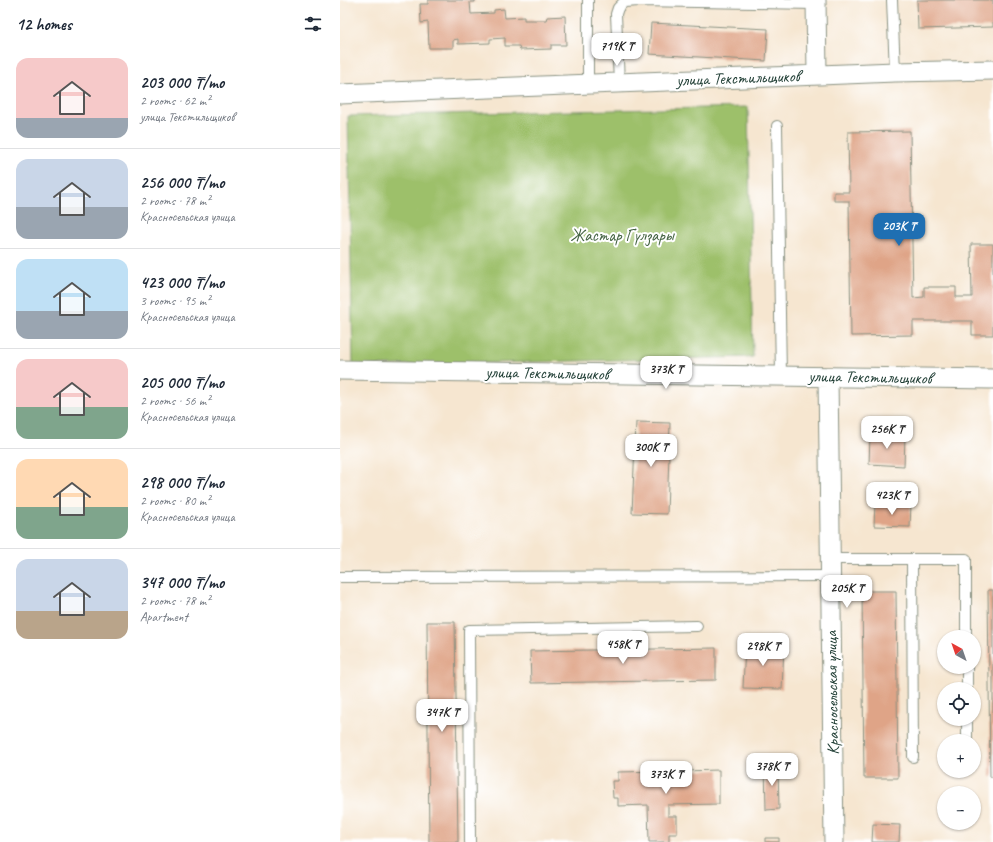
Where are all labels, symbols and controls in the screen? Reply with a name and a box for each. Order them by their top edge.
icon: filters [302,13,324,35]
text: 12 homes [16,14,72,35]
pin: 719K ₸ [584,33,650,67]
text: 719K ₸ [600,38,634,54]
street label: улица Текстильщиков [675,65,804,91]
text: 203 000 ₸/mo [140,72,224,93]
icon: home [48,74,96,122]
text: 2 rooms · 62 m² [140,93,210,109]
text: улица Текстильщиков [140,109,234,125]
text: 256 000 ₸/mo [140,172,224,193]
icon: home [48,175,96,223]
text: 2 rooms · 78 m² [140,193,210,209]
text: Красносельская улица [140,209,235,225]
pin: 203K ₸ [866,213,932,247]
text: 203K ₸ [882,218,916,234]
park label: Жастар Гүлзары [570,225,676,247]
text: 423 000 ₸/mo [140,272,224,293]
icon: home [48,275,96,323]
text: 3 rooms · 95 m² [140,293,210,309]
text: Красносельская улица [140,309,235,325]
pin: 373K ₸ [633,356,699,390]
street label: улица Текстильщиков [484,361,613,385]
text: 373K ₸ [649,361,683,377]
street label: улица Текстильщиков [807,365,936,389]
text: 205 000 ₸/mo [140,372,224,393]
icon: home [48,375,96,423]
text: 2 rooms · 56 m² [140,393,210,409]
text: Красносельская улица [140,409,235,425]
pin: 256K ₸ [854,416,920,450]
text: 256K ₸ [870,421,904,437]
pin: 300K ₸ [618,434,684,468]
text: 300K ₸ [634,439,668,455]
text: 298 000 ₸/mo [140,472,224,493]
icon: home [48,475,96,523]
pin: 423K ₸ [859,482,925,516]
text: 423K ₸ [875,487,909,503]
text: 2 rooms · 80 m² [140,493,210,509]
text: Красносельская улица [140,509,235,525]
text: 347 000 ₸/mo [140,572,224,593]
icon: home [48,575,96,623]
pin: 205K ₸ [814,575,880,609]
text: 205K ₸ [830,580,864,596]
text: 2 rooms · 78 m² [140,593,210,609]
text: Apartment [140,609,188,625]
street label: Красносельская улица [820,630,844,755]
north arrow [937,630,981,674]
map controls [937,630,981,830]
pin: 458K ₸ [590,631,656,665]
pin: 298K ₸ [730,633,796,667]
text: 458K ₸ [606,636,640,652]
text: 298K ₸ [746,638,780,654]
button: locate [937,682,981,726]
pin: 347K ₸ [409,699,475,733]
text: 347K ₸ [425,704,459,720]
button: + [937,734,981,778]
pin: 378K ₸ [739,753,805,787]
text: 378K ₸ [755,758,789,774]
pin: 373K ₸ [633,761,699,795]
text: 373K ₸ [649,766,683,782]
button: − [937,786,981,830]

